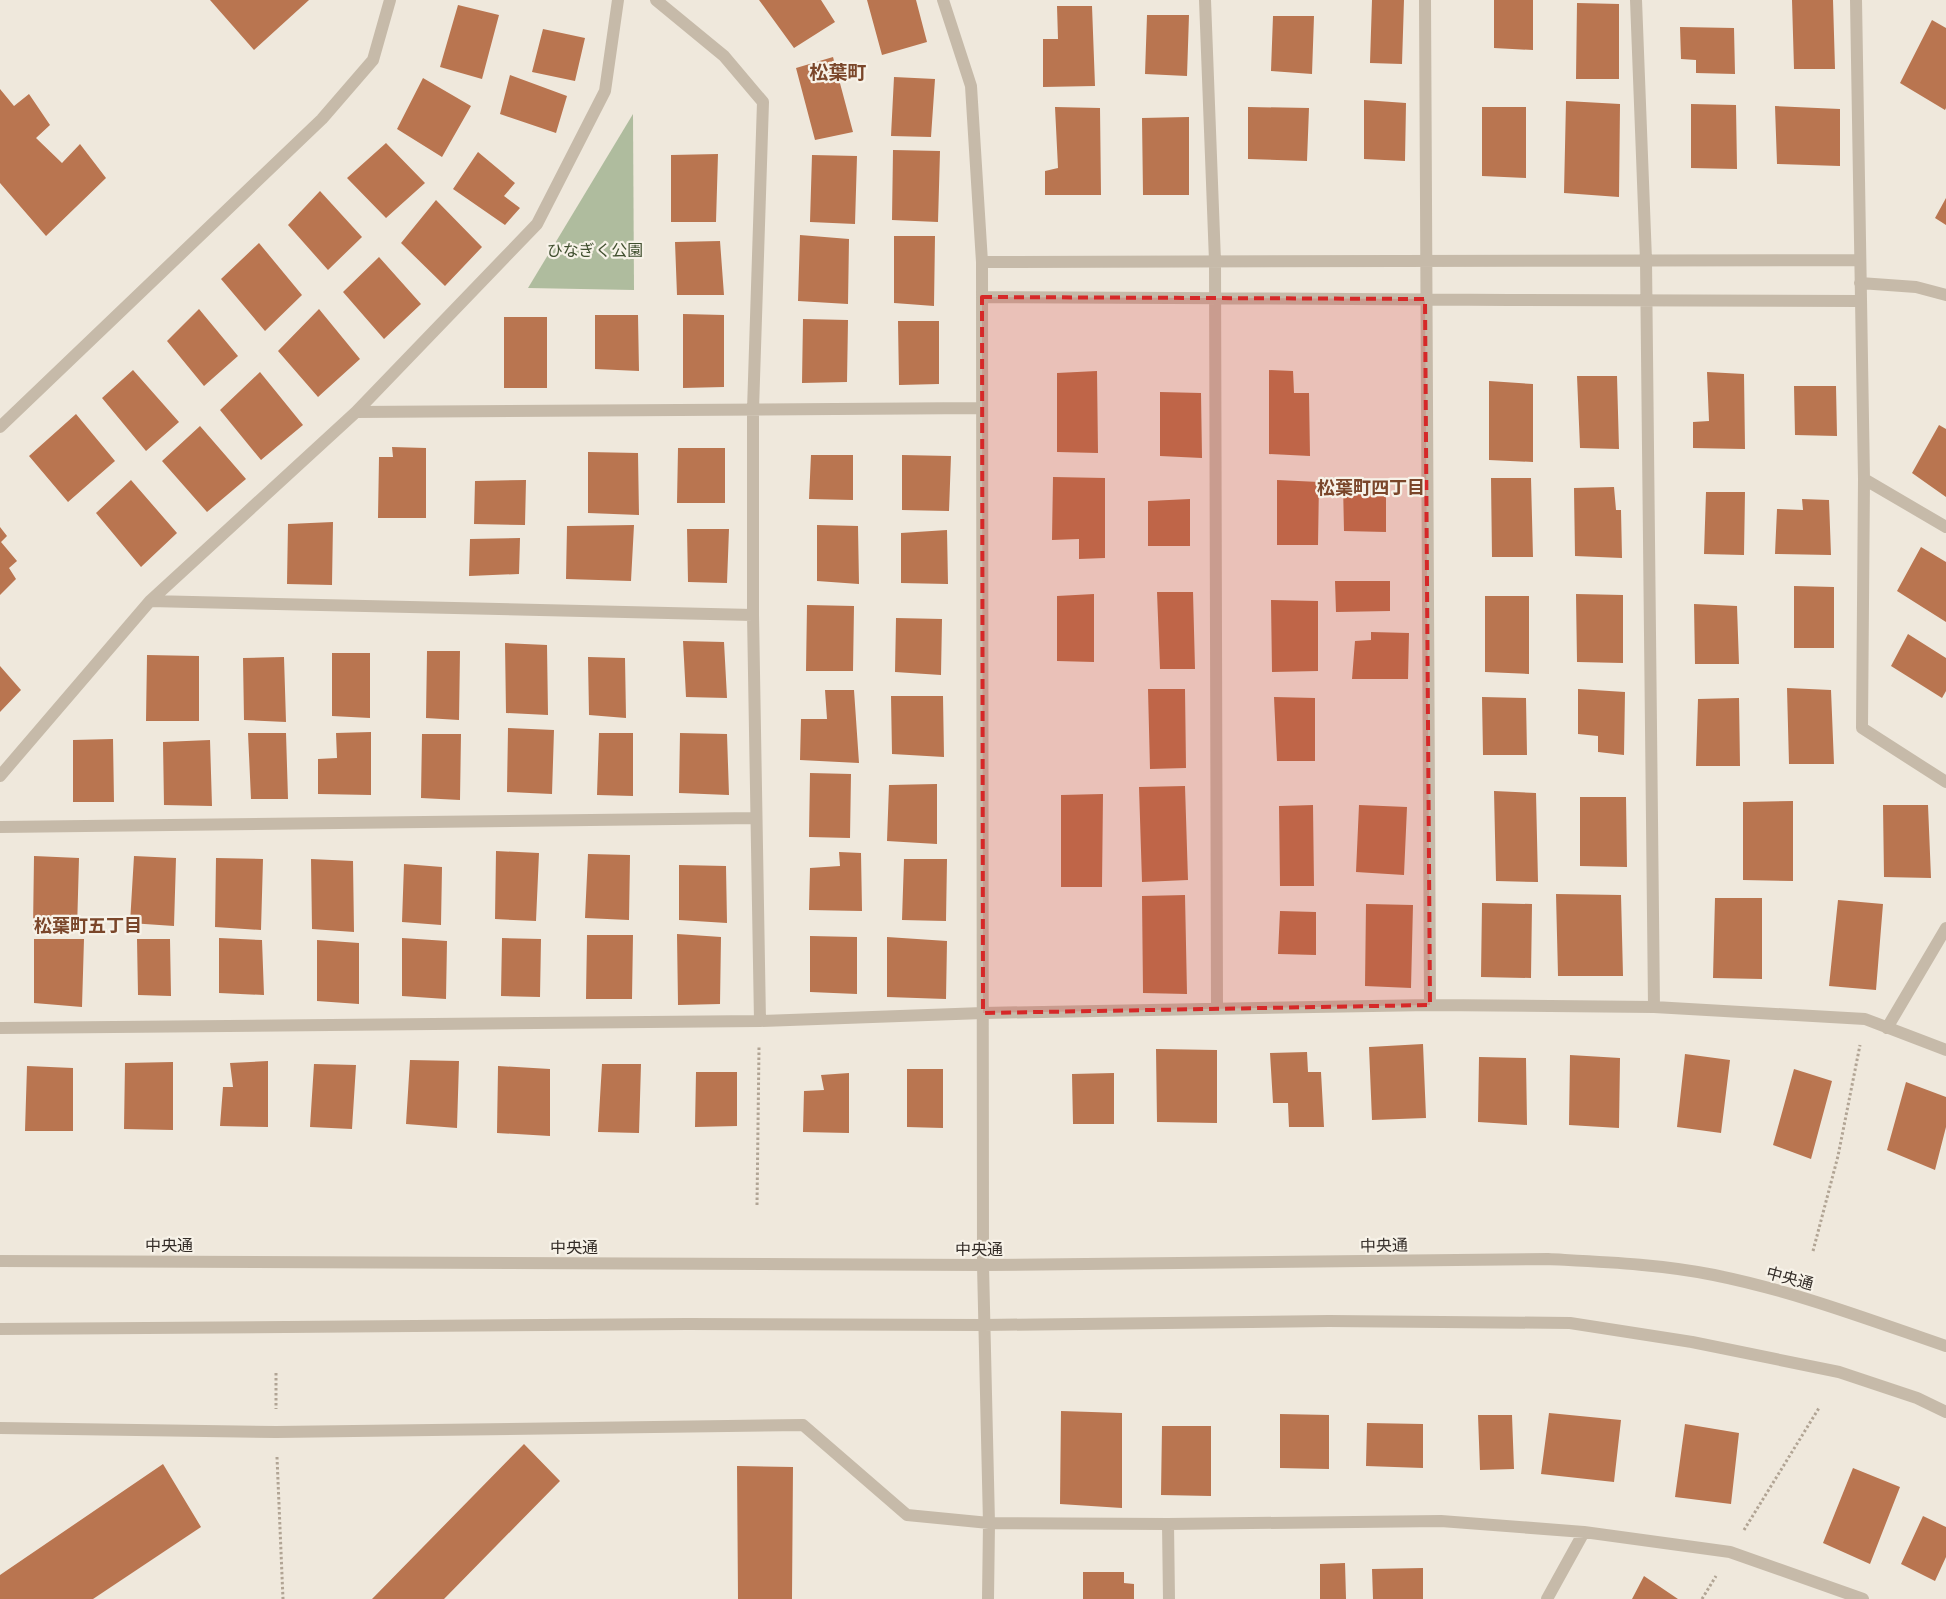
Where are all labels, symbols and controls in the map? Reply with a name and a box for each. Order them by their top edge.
district label: 松葉町 [809,60,867,85]
park label: ひなぎく公園 [547,240,643,261]
district label: 松葉町四丁目 [1317,476,1425,499]
district label: 松葉町五丁目 [34,914,142,937]
street label: 中央通 [145,1235,193,1256]
street label: 中央通 [1360,1235,1408,1256]
street label: 中央通 [550,1237,598,1258]
street label: 中央通 [955,1239,1003,1260]
street label: 中央通 [1764,1262,1816,1295]

